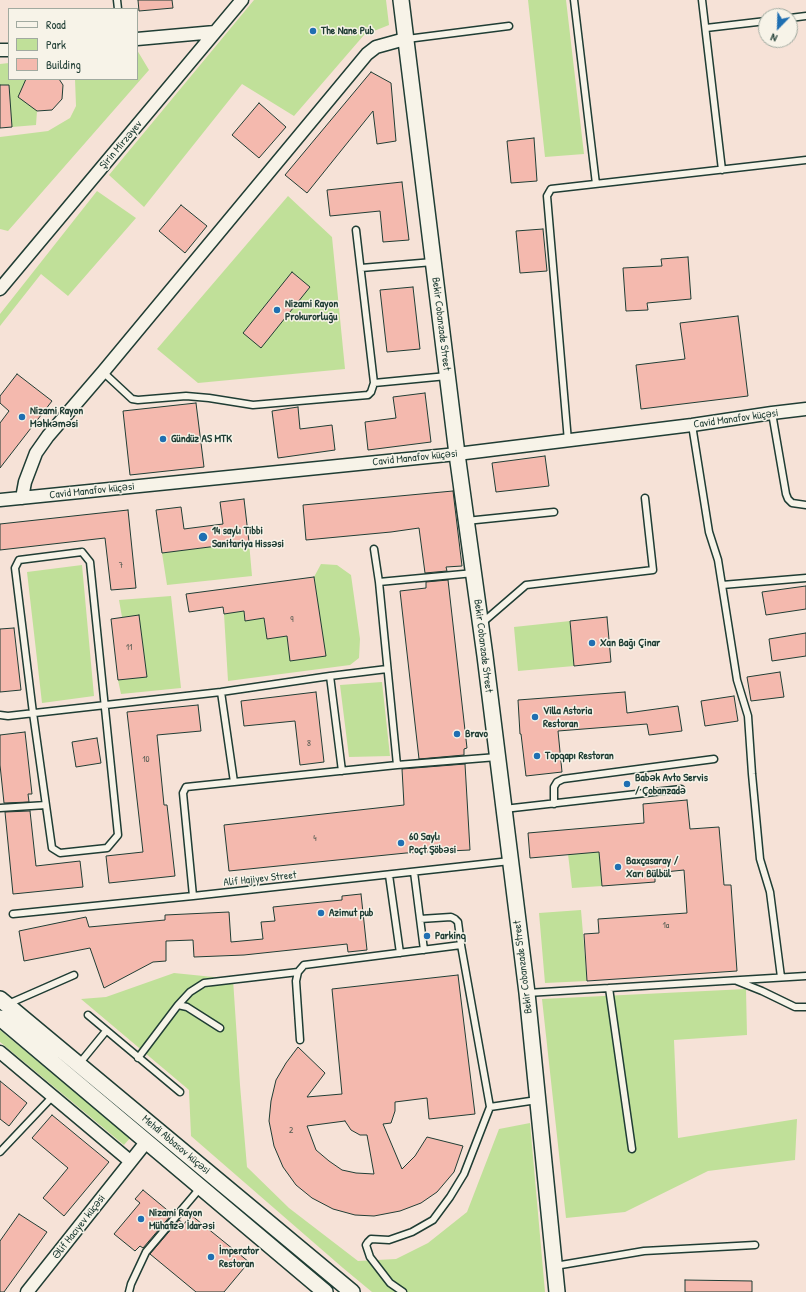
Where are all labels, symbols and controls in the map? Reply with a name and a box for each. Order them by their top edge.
legend [8,8,138,80]
north arrow [758,8,798,48]
text: Road [46,16,66,33]
place label: The Nane Pub [321,24,374,38]
marker: The Nane Pub [308,26,318,36]
text: N [768,31,779,46]
text: Park [46,36,66,53]
text: Building [46,56,81,73]
street label: Şirin Mirzəyev [97,118,145,172]
street label: Bekir Cobanzade Street [429,277,453,371]
place label: Nizami Rayon Prokurorluğu [285,297,338,323]
marker: Nizami Rayon Prokurorluğu [272,305,282,315]
place label: Nizami Rayon Məhkəməsi [30,404,83,430]
street label: Cavid Manafov küçəsi [693,407,779,431]
marker: Nizami Rayon Məhkəməsi [17,412,27,422]
place label: Gündüz AS MTK [171,432,232,446]
marker: Gündüz AS MTK [158,434,168,444]
street label: Cavid Manafov küçəsi [372,447,458,469]
street label: Cavid Manafov küçəsi [49,480,135,502]
place label: 14 saylı Tibbi Sanitariya Hissəsi [212,524,284,550]
marker: 14 saylı Tibbi Sanitariya Hissəsi [197,531,209,543]
house number: 7 [119,561,123,571]
street label: Bekir Cobanzade Street [471,599,495,693]
house number: 9 [290,615,294,625]
place label: Xan Bağı Çinar [600,636,660,650]
marker: Xan Bağı Çinar [587,638,597,648]
house number: 11 [126,643,132,653]
place label: Villa Astoria Restoran [543,704,592,730]
marker: Villa Astoria Restoran [530,712,540,722]
place label: Bravo [465,727,488,741]
marker: Bravo [452,729,462,739]
house number: 8 [307,739,311,749]
place label: Topqapı Restoran [545,749,614,763]
marker: Topqapı Restoran [532,751,542,761]
house number: 10 [142,755,150,765]
place label: Babək Avto Servis / Çobanzadə [635,771,708,797]
marker: Babək Avto Servis / Çobanzadə [622,779,632,789]
place label: 60 Saylı Poçt Şöbəsi [409,830,456,856]
house number: 4 [313,834,317,844]
marker: 60 Saylı Poçt Şöbəsi [396,838,406,848]
place label: Baxçasaray / Xarı Bülbül [626,854,678,880]
marker: Baxçasaray / Xarı Bülbül [613,862,623,872]
street label: Alif Hajiyev Street [223,869,297,889]
place label: Azimut pub [329,906,373,920]
marker: Azimut pub [316,908,326,918]
street label: Bekir Cobanzade Street [511,920,535,1014]
house number: 1a [663,921,669,931]
place label: Parkinq [435,929,466,943]
marker: Parkinq [422,931,432,941]
street label: Mehdi Abbasov küçəsi [139,1113,213,1177]
house number: 2 [289,1126,293,1136]
street label: Əlif Hacıyev küçəsi [50,1192,108,1262]
place label: Nizami Rayon Mühafizə İdarəsi [149,1206,215,1232]
marker: Nizami Rayon Mühafizə İdarəsi [136,1214,146,1224]
place label: İmperator Restoran [219,1244,259,1270]
marker: İmperator Restoran [206,1252,216,1262]

